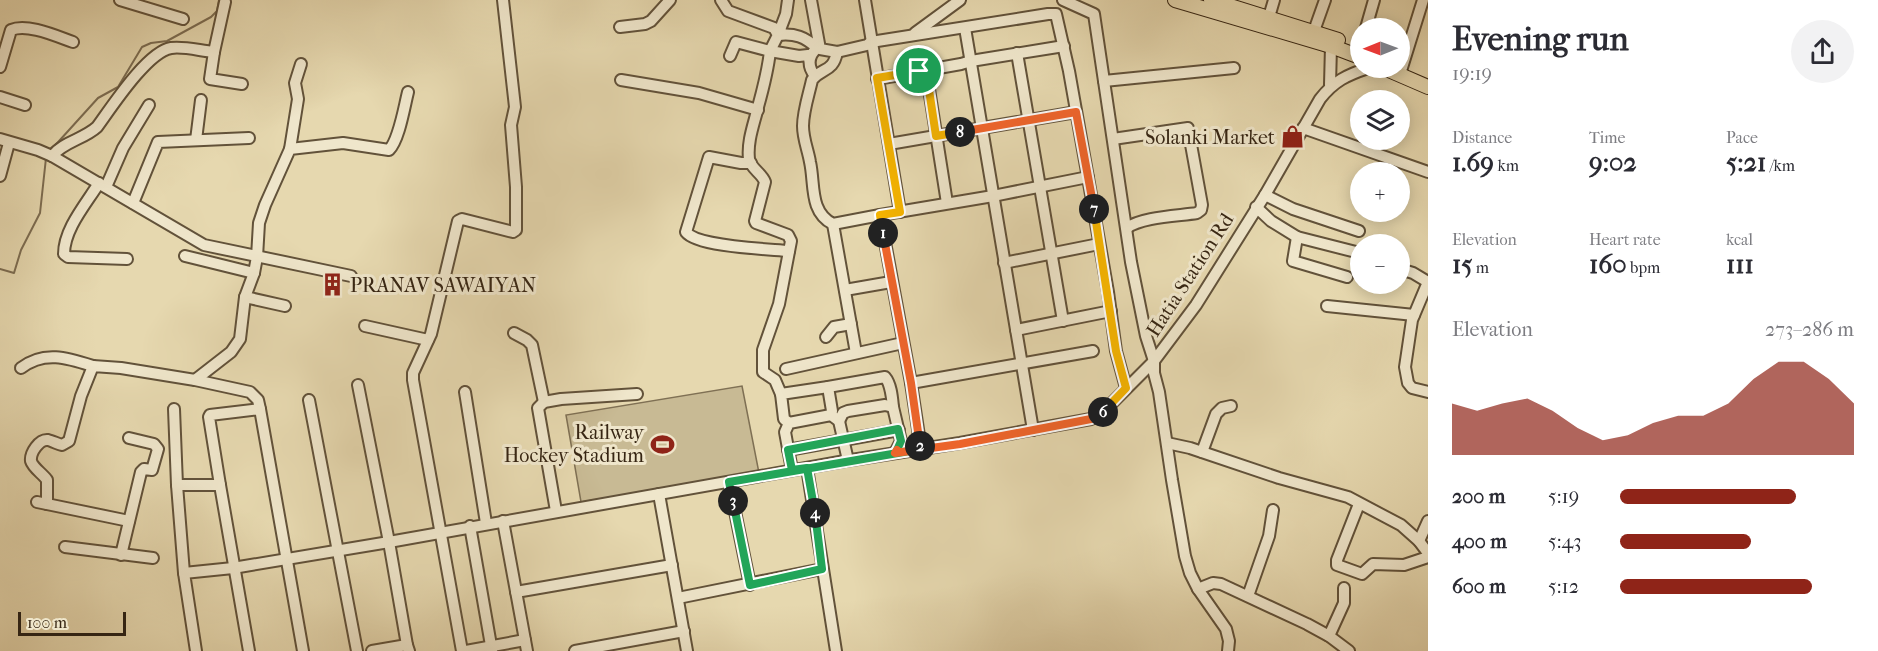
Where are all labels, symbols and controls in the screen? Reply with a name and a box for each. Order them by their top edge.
north arrow [1350,18,1410,78]
map controls [1350,18,1410,294]
text: Evening run [1452,20,1629,59]
button: share [1791,20,1854,83]
pin [893,45,944,96]
icon: arrive [902,54,935,87]
text: 19:19 [1452,62,1492,85]
button: layers [1350,90,1410,150]
pin: 8 [945,117,975,147]
text: 8 [956,122,964,141]
shop icon: Solanki Market [1280,124,1306,150]
place label: Solanki Market [1145,126,1275,149]
text: Distance [1452,128,1512,147]
text: Time [1589,128,1625,147]
text: Pace [1726,128,1758,147]
text: 1.69 [1452,147,1494,178]
text: 9:02 [1589,147,1637,178]
text: 5:21 [1726,147,1766,178]
text: km [1494,156,1519,175]
text: /km [1766,156,1795,175]
button: + [1350,162,1410,222]
pin: 7 [1079,194,1109,224]
text: 7 [1090,199,1098,218]
street label: Hatia Station Rd [1142,208,1239,341]
pin: 1 [868,218,898,248]
text: 1 [880,223,886,242]
text: Elevation [1452,230,1517,249]
text: Heart rate [1589,230,1661,249]
text: kcal [1726,230,1753,249]
button: − [1350,234,1410,294]
text: 15 [1452,249,1472,280]
text: 160 [1589,249,1627,280]
text: 111 [1726,249,1754,280]
text: m [1472,258,1489,277]
text: bpm [1627,258,1660,277]
building icon: PRANAV SAWAIYAN [319,272,345,298]
place label: PRANAV SAWAIYAN [350,274,536,297]
text: Elevation [1452,318,1533,341]
text: 273–286 m [1765,318,1854,341]
pin: 6 [1088,397,1118,427]
text: 6 [1099,402,1107,421]
place label: Railway Hockey Stadium [504,421,645,467]
sports icon: Railway Hockey Stadium [649,431,675,457]
pin: 2 [905,431,935,461]
text: 2 [916,436,924,455]
text: 200 m [1452,485,1505,508]
text: 5:19 [1548,485,1579,508]
pin: 3 [718,486,748,516]
text: 3 [730,491,736,510]
pin: 4 [800,498,830,528]
text: 4 [810,503,820,522]
text: 400 m [1452,530,1507,553]
text: 5:43 [1548,530,1582,553]
text: 600 m [1452,575,1506,598]
text: 5:12 [1548,575,1579,598]
scale bar [18,609,126,636]
text: 100 m [27,613,67,632]

